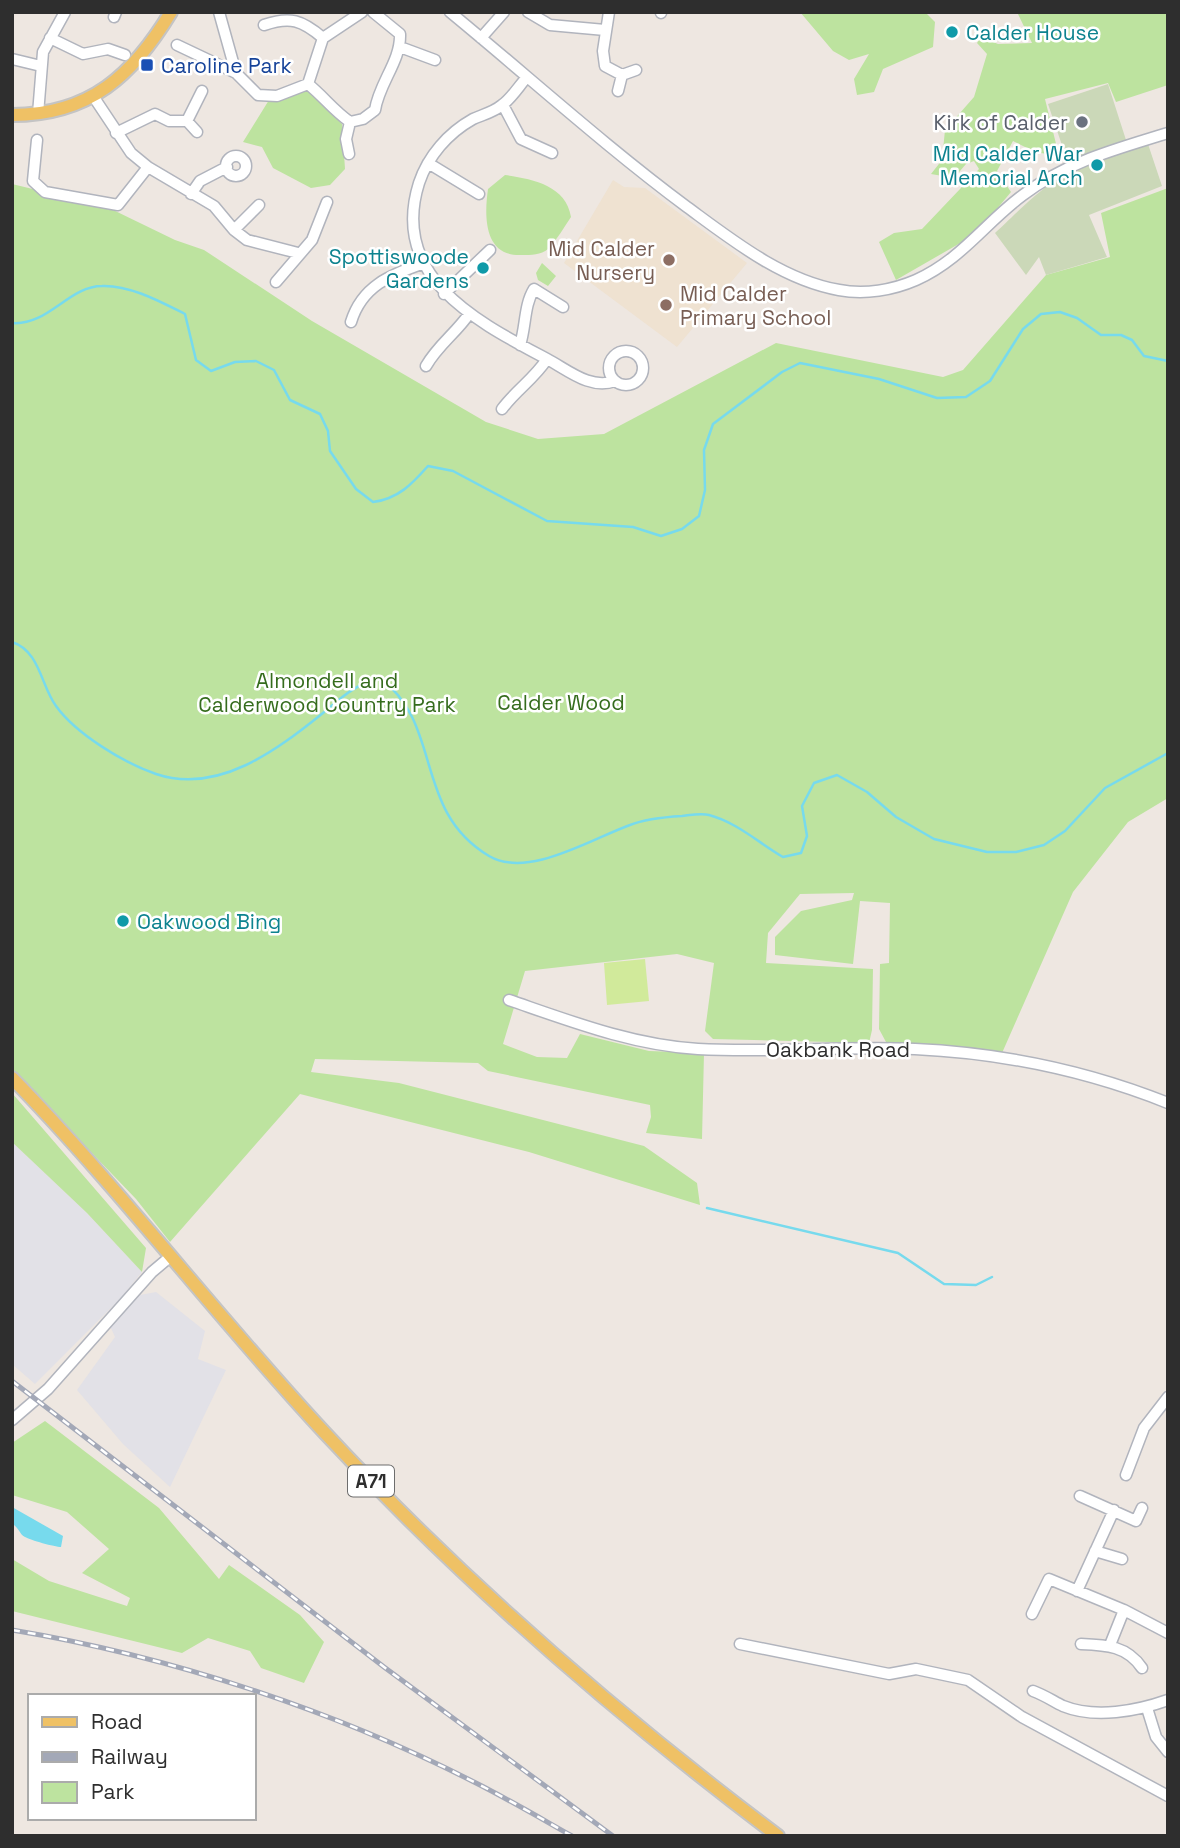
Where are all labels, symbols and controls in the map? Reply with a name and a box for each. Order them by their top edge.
place label: Calder House [966,19,1099,46]
marker: Calder House [944,24,960,40]
place label: Caroline Park [161,52,292,79]
marker: Caroline Park [139,57,155,73]
place label: Kirk of Calder [934,109,1068,136]
marker: Kirk of Calder [1074,114,1090,130]
place label: Mid Calder War Memorial Arch [933,140,1083,191]
marker: Mid Calder War Memorial Arch [1089,157,1105,173]
place label: Mid Calder Nursery [548,235,655,286]
place label: Spottiswoode Gardens [329,243,469,294]
marker: Mid Calder Nursery [661,252,677,268]
marker: Spottiswoode Gardens [475,260,491,276]
place label: Mid Calder Primary School [680,280,831,331]
marker: Mid Calder Primary School [658,297,674,313]
park label: Almondell and Calderwood Country Park [198,667,456,718]
park label: Calder Wood [497,689,625,716]
place label: Oakwood Bing [137,908,281,935]
marker: Oakwood Bing [115,913,131,929]
street label: Oakbank Road [766,1036,910,1063]
road number: A71 [348,1466,394,1497]
legend [28,1694,256,1820]
text: Road [91,1708,143,1735]
text: Railway [91,1743,168,1770]
text: Park [91,1778,135,1805]

